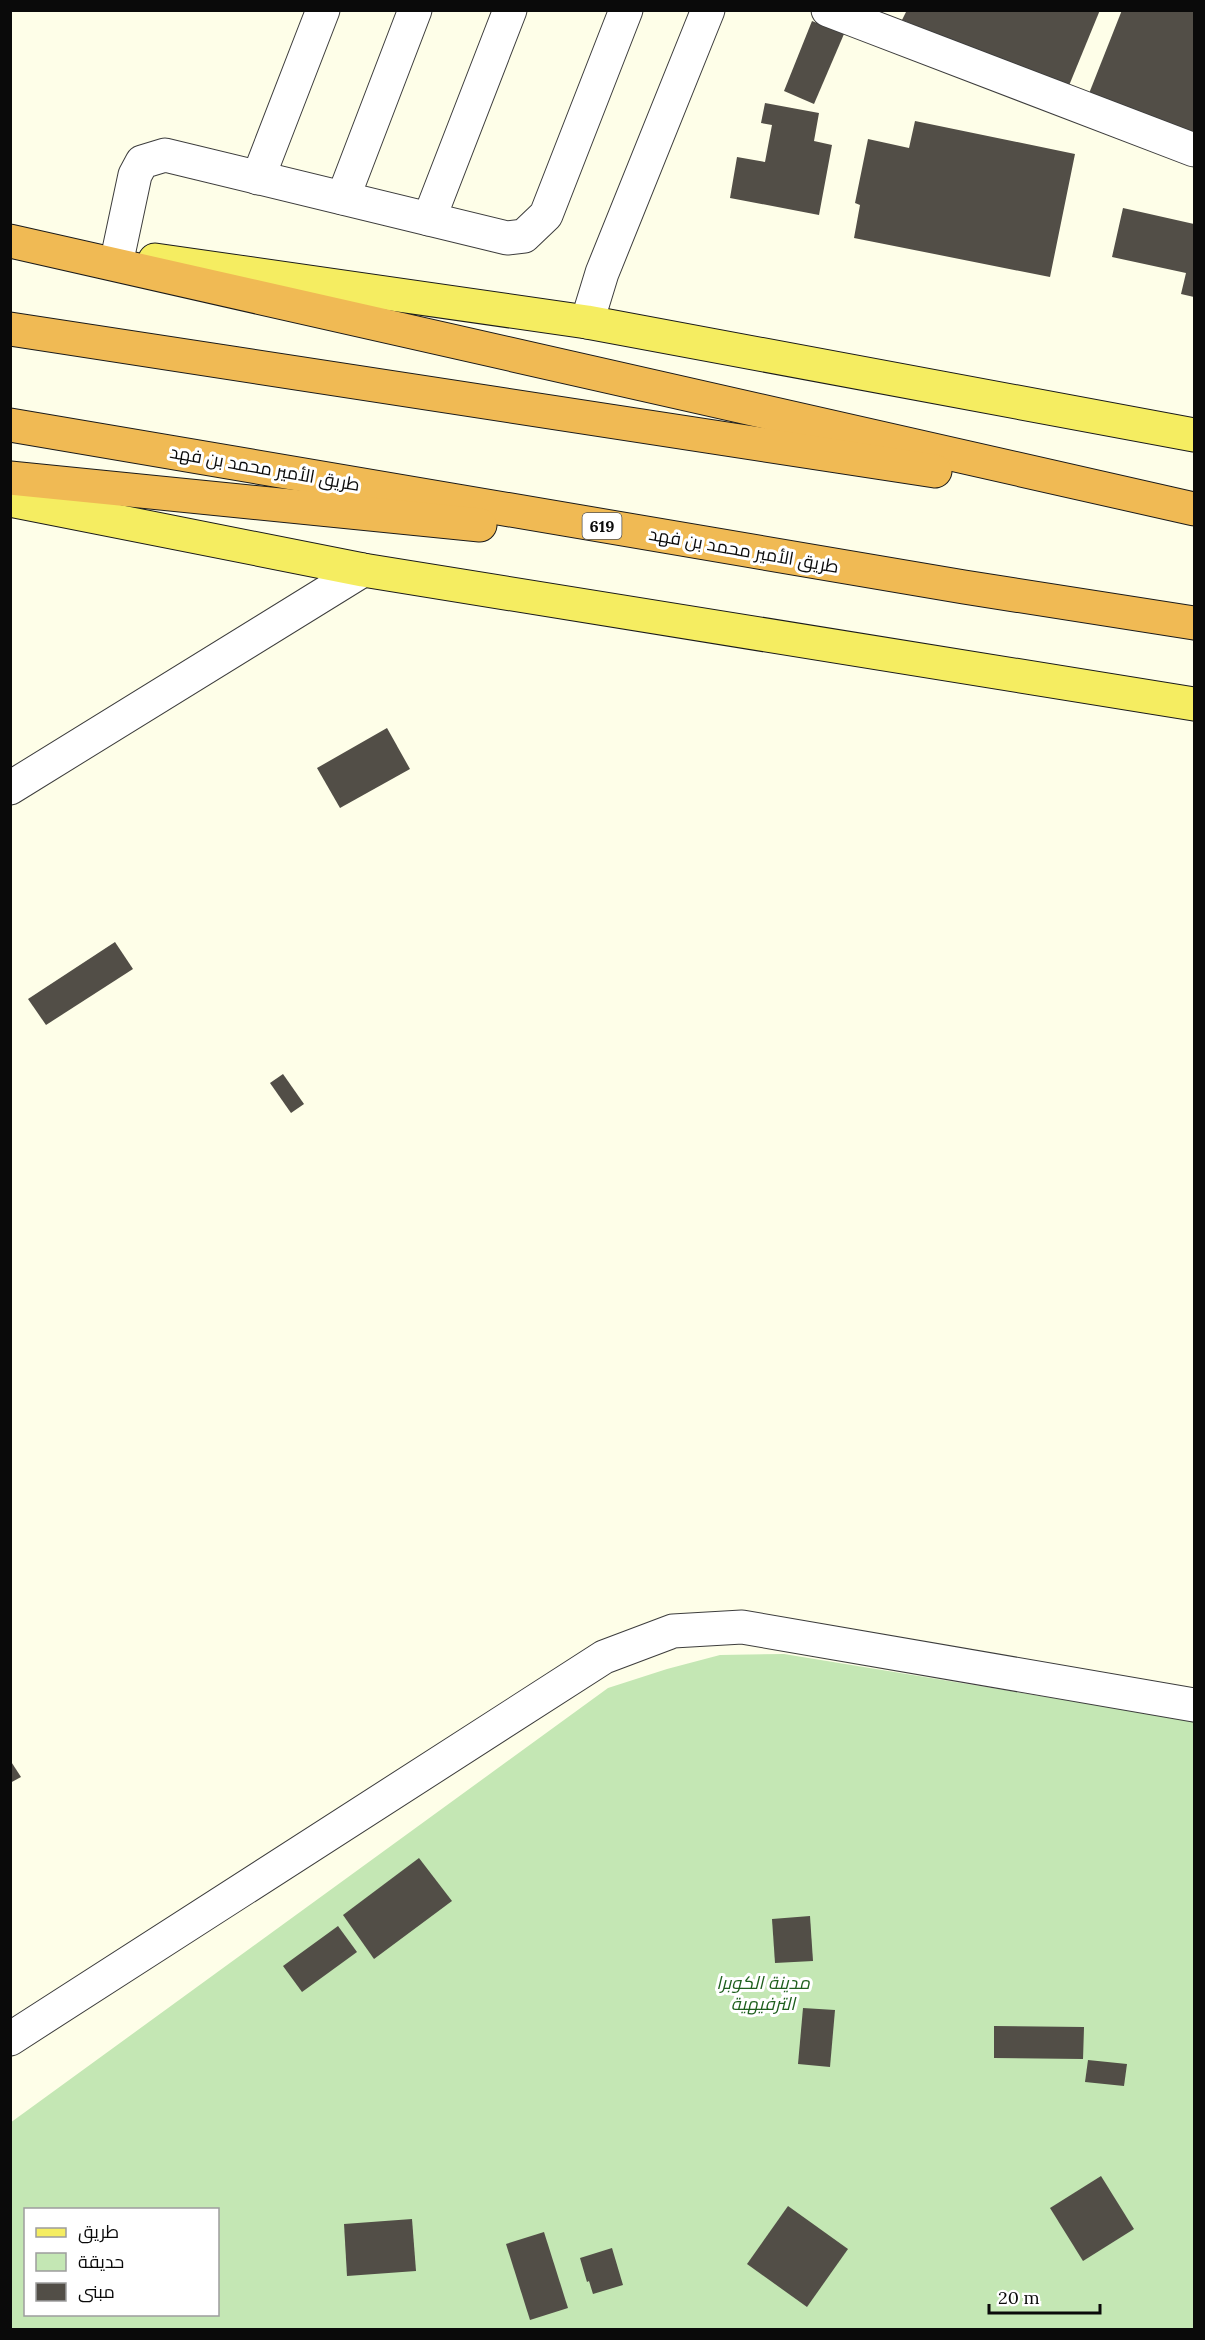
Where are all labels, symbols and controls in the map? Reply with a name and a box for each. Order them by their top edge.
street label: طريق الأمير محمد بن فهد [168,440,362,497]
road number: 619 [582,513,622,539]
street label: طريق الأمير محمد بن فهد [647,522,841,579]
park label: مدينة الكوبرا الترفيهية [716,1971,810,2015]
legend [24,2208,219,2316]
text: طريق [78,2220,119,2244]
text: حديقة [78,2250,124,2273]
scale bar [989,2277,1100,2315]
text: مبنى [78,2280,115,2303]
text: 20 m [998,2286,1040,2309]

